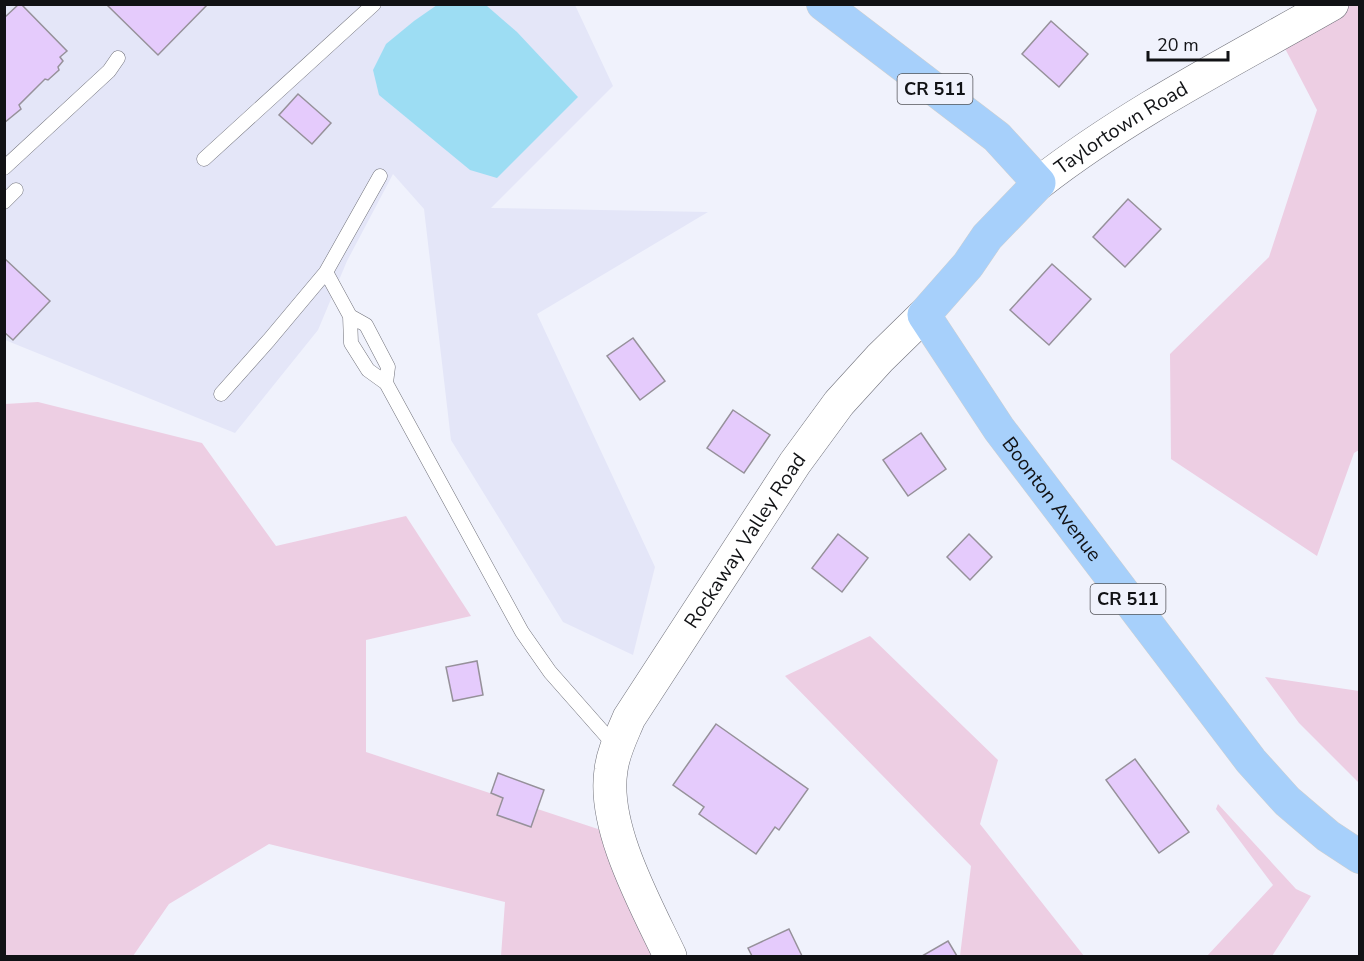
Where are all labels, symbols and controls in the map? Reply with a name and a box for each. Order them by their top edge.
scale bar [1148,24,1228,62]
text: 20 m [1157,33,1199,57]
road number: CR 511 [898,74,972,104]
street label: Taylortown Road [1049,75,1193,181]
street label: Boonton Avenue [996,431,1108,567]
street label: Rockaway Valley Road [678,447,812,633]
road number: CR 511 [1090,584,1166,614]

